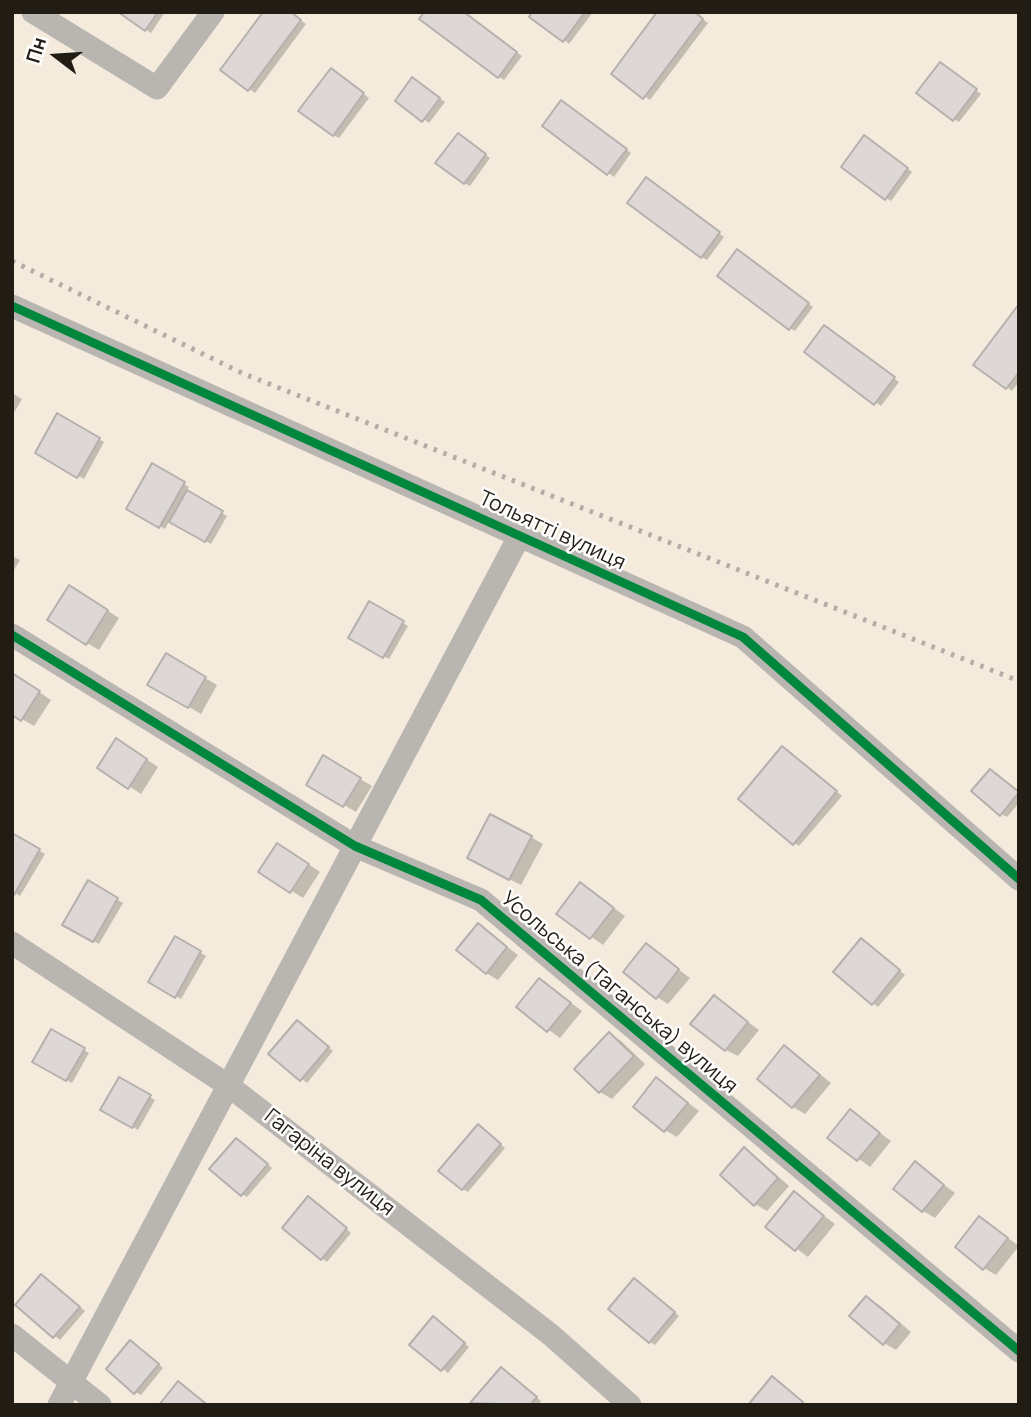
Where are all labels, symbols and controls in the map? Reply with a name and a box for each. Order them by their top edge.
north arrow [21,21,91,91]
text: Пн [20,34,52,66]
street label: Тольятті вулиця [475,486,629,576]
street label: Усольська (Таганська) вулиця [496,887,742,1099]
street label: Гагаріна вулиця [259,1104,399,1222]

